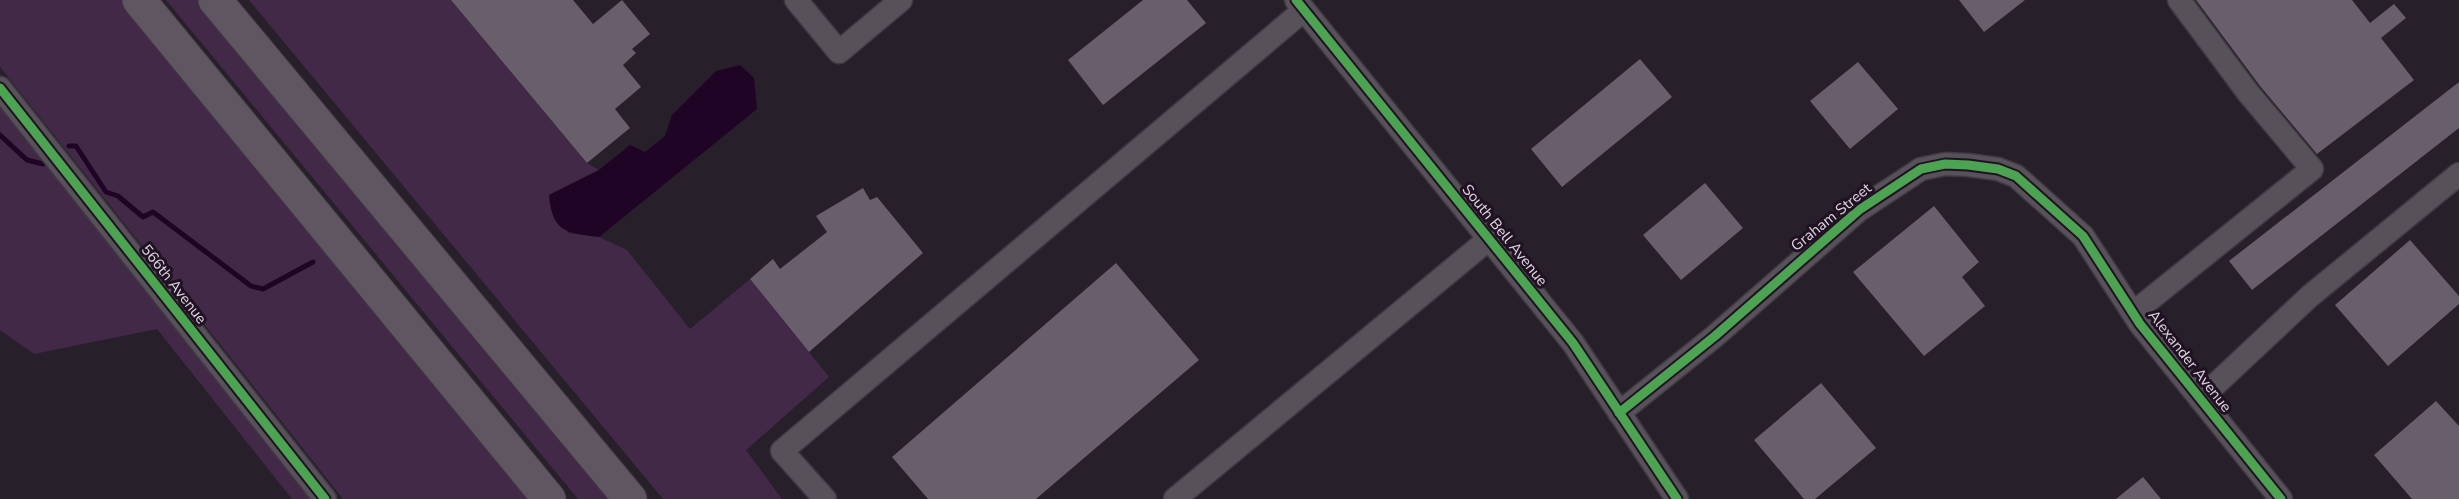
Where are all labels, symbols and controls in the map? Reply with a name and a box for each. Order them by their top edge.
street label: Graham Street [1787,178,1876,256]
street label: South Bell Avenue [1458,180,1552,290]
street label: 566th Avenue [137,240,211,328]
street label: Alexander Avenue [2144,306,2236,416]

